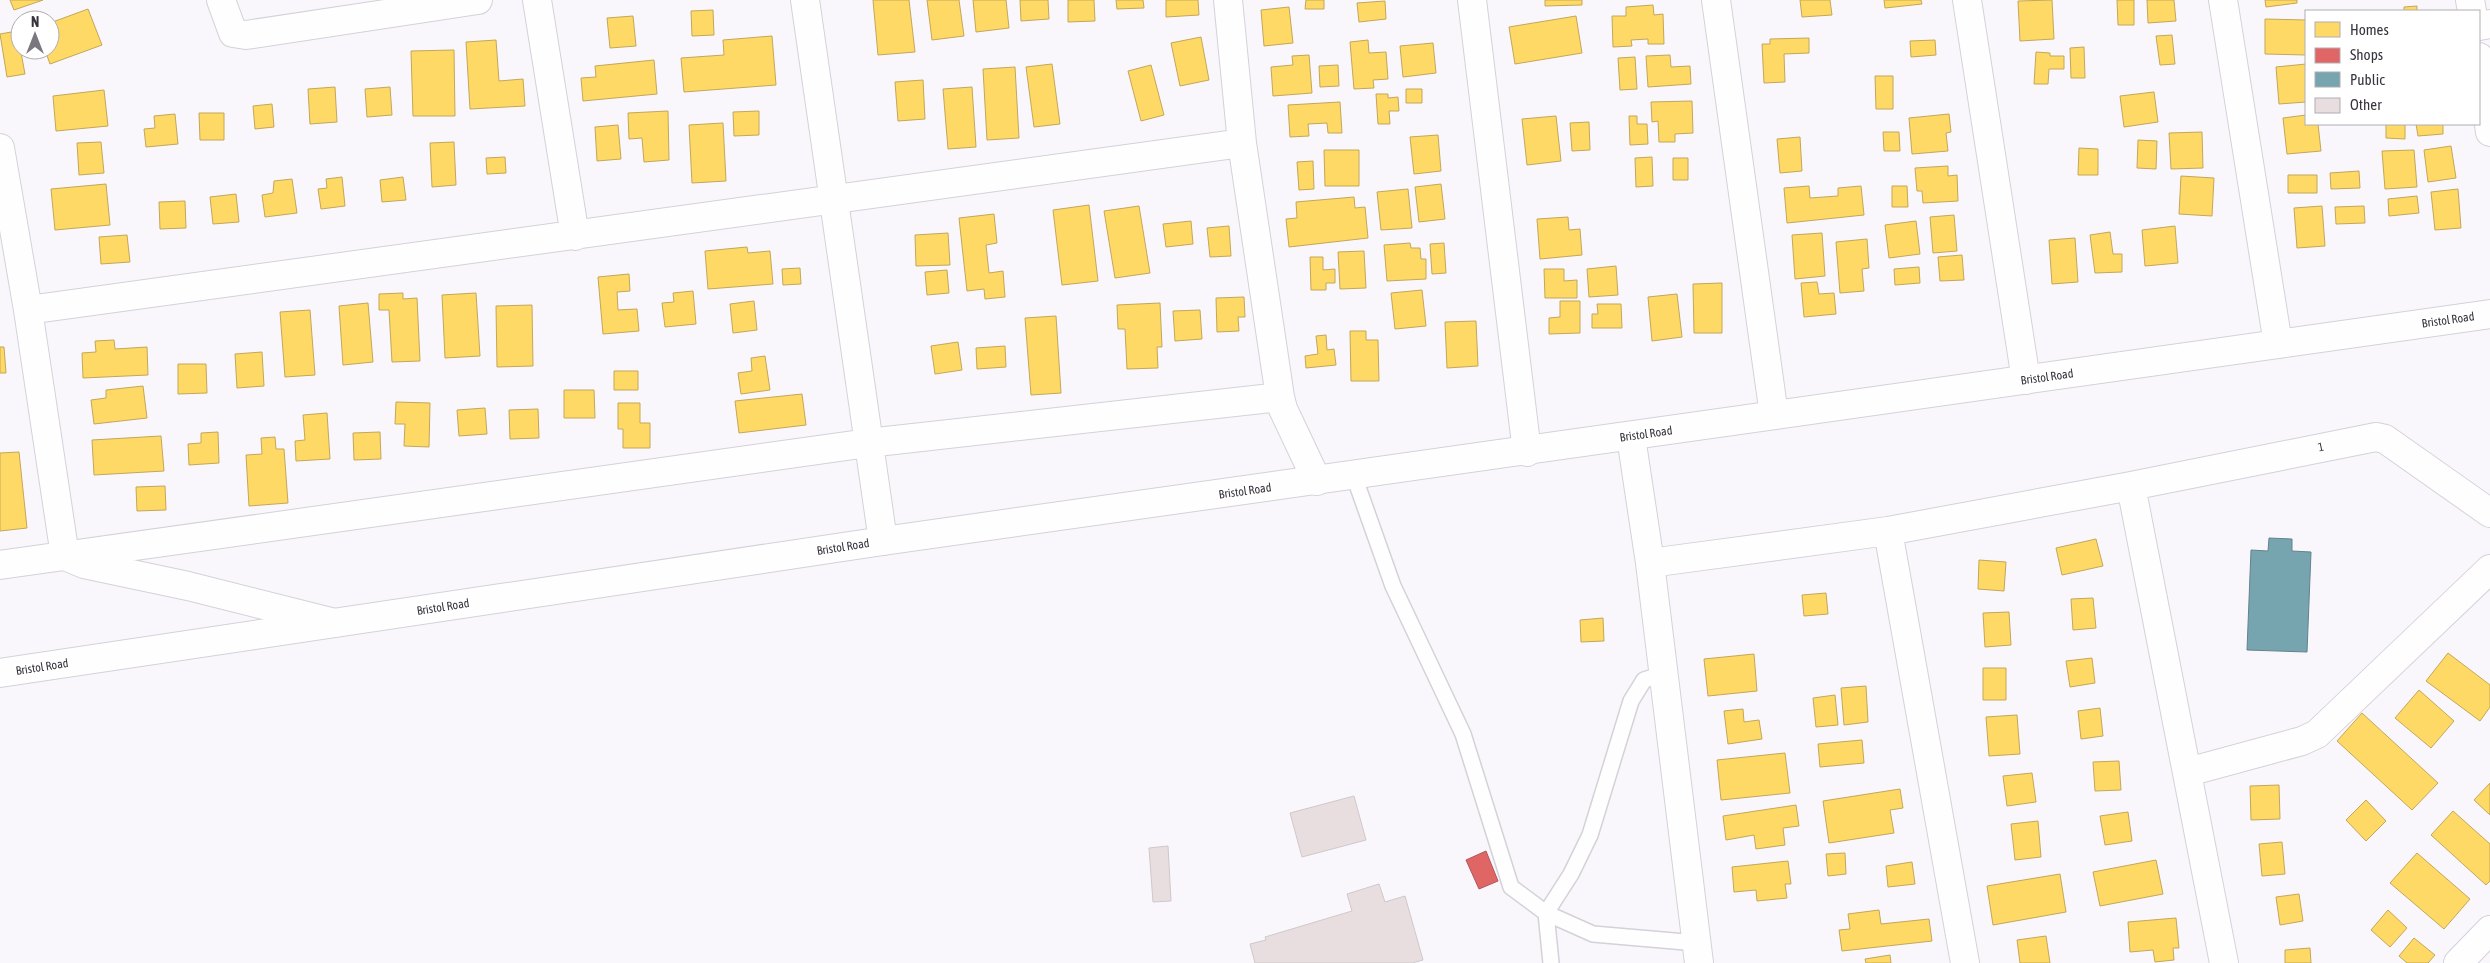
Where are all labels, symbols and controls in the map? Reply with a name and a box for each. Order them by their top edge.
north arrow [10,10,60,60]
legend [2305,10,2480,125]
text: N [31,14,39,30]
text: Homes [2350,21,2389,38]
text: Shops [2350,46,2383,63]
text: Public [2350,71,2385,88]
text: Other [2350,96,2382,113]
street label: Bristol Road [2421,309,2475,331]
street label: Bristol Road [2020,366,2074,388]
street label: Bristol Road [1619,423,1673,445]
street label: 1 [2317,439,2326,454]
street label: Bristol Road [1218,480,1272,502]
street label: Bristol Road [816,536,870,558]
street label: Bristol Road [416,596,470,618]
street label: Bristol Road [15,656,69,678]

